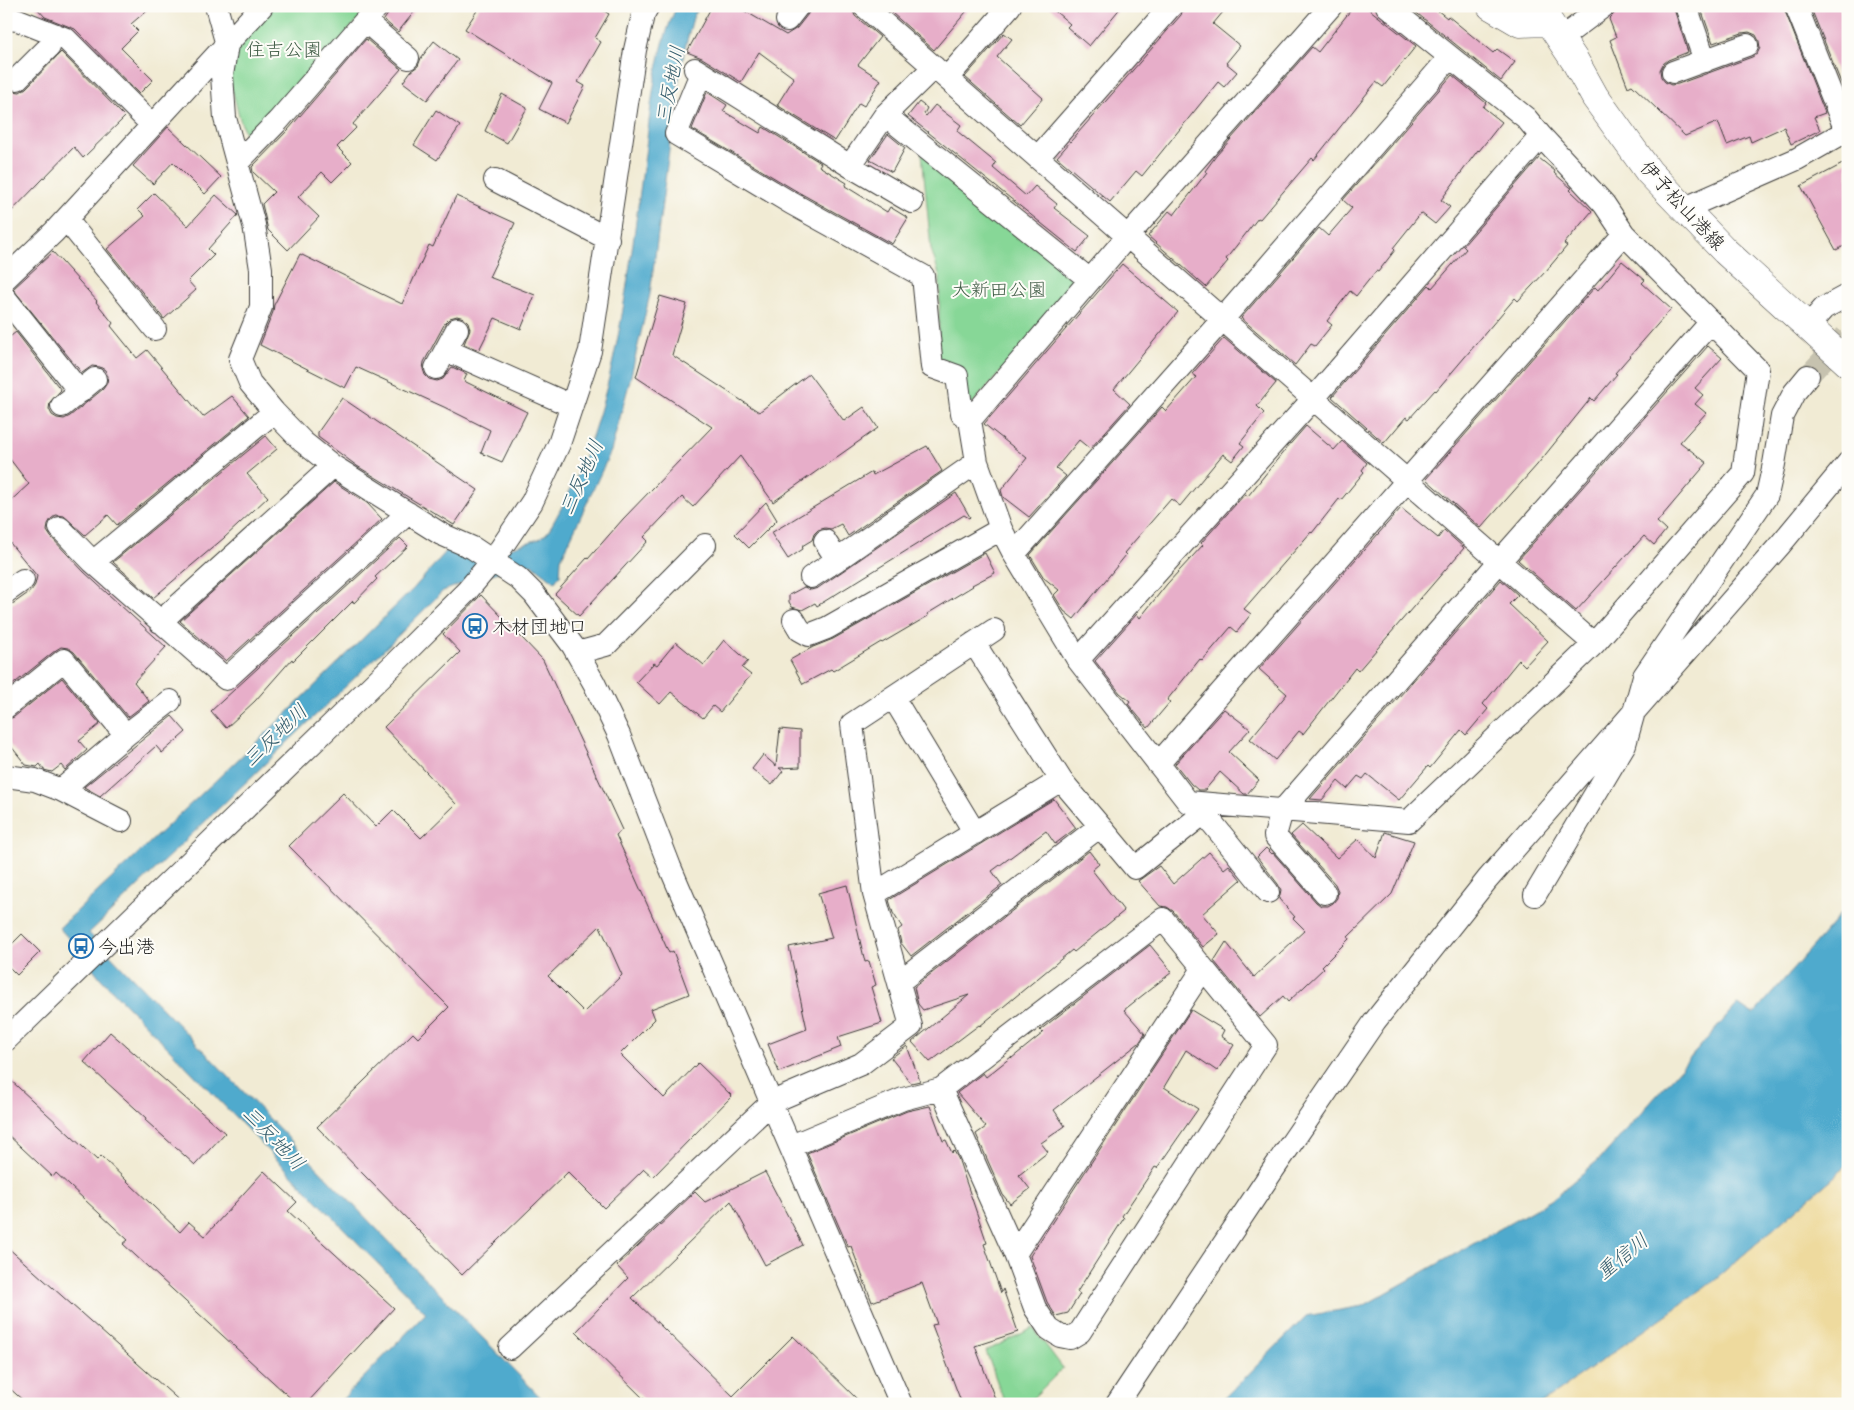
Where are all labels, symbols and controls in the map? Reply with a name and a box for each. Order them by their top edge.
park label: 住吉公園 [246,38,322,63]
water label: 三反地川 [651,43,692,127]
street label: 伊予松山港線 [1634,156,1730,256]
park label: 大新田公園 [951,278,1047,303]
water label: 三反地川 [554,436,611,520]
bus stop icon: 木材団地口 [462,613,488,639]
place label: 木材団地口 [492,615,587,640]
water label: 三反地川 [238,699,314,774]
bus stop icon: 今出港 [68,933,94,959]
place label: 今出港 [98,935,155,960]
water label: 三反地川 [235,1101,310,1177]
water label: 重信川 [1591,1228,1655,1287]

